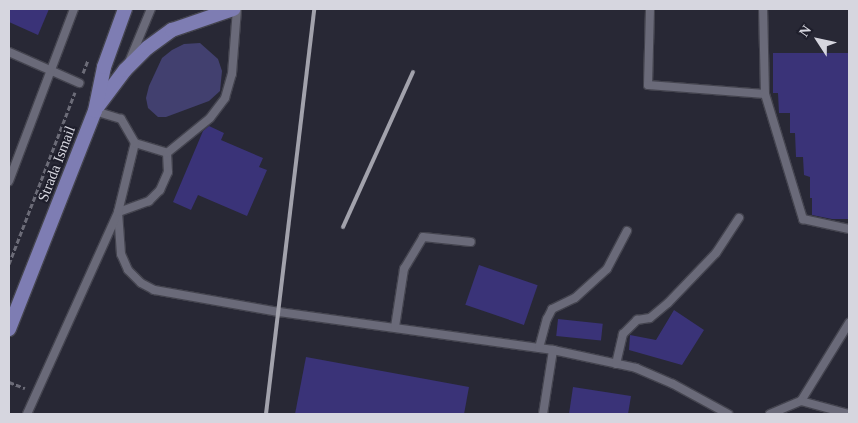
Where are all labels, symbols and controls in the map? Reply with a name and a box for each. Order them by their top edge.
north arrow [793,15,843,65]
text: N [796,23,814,40]
street label: Strada Ismail [34,124,80,204]

